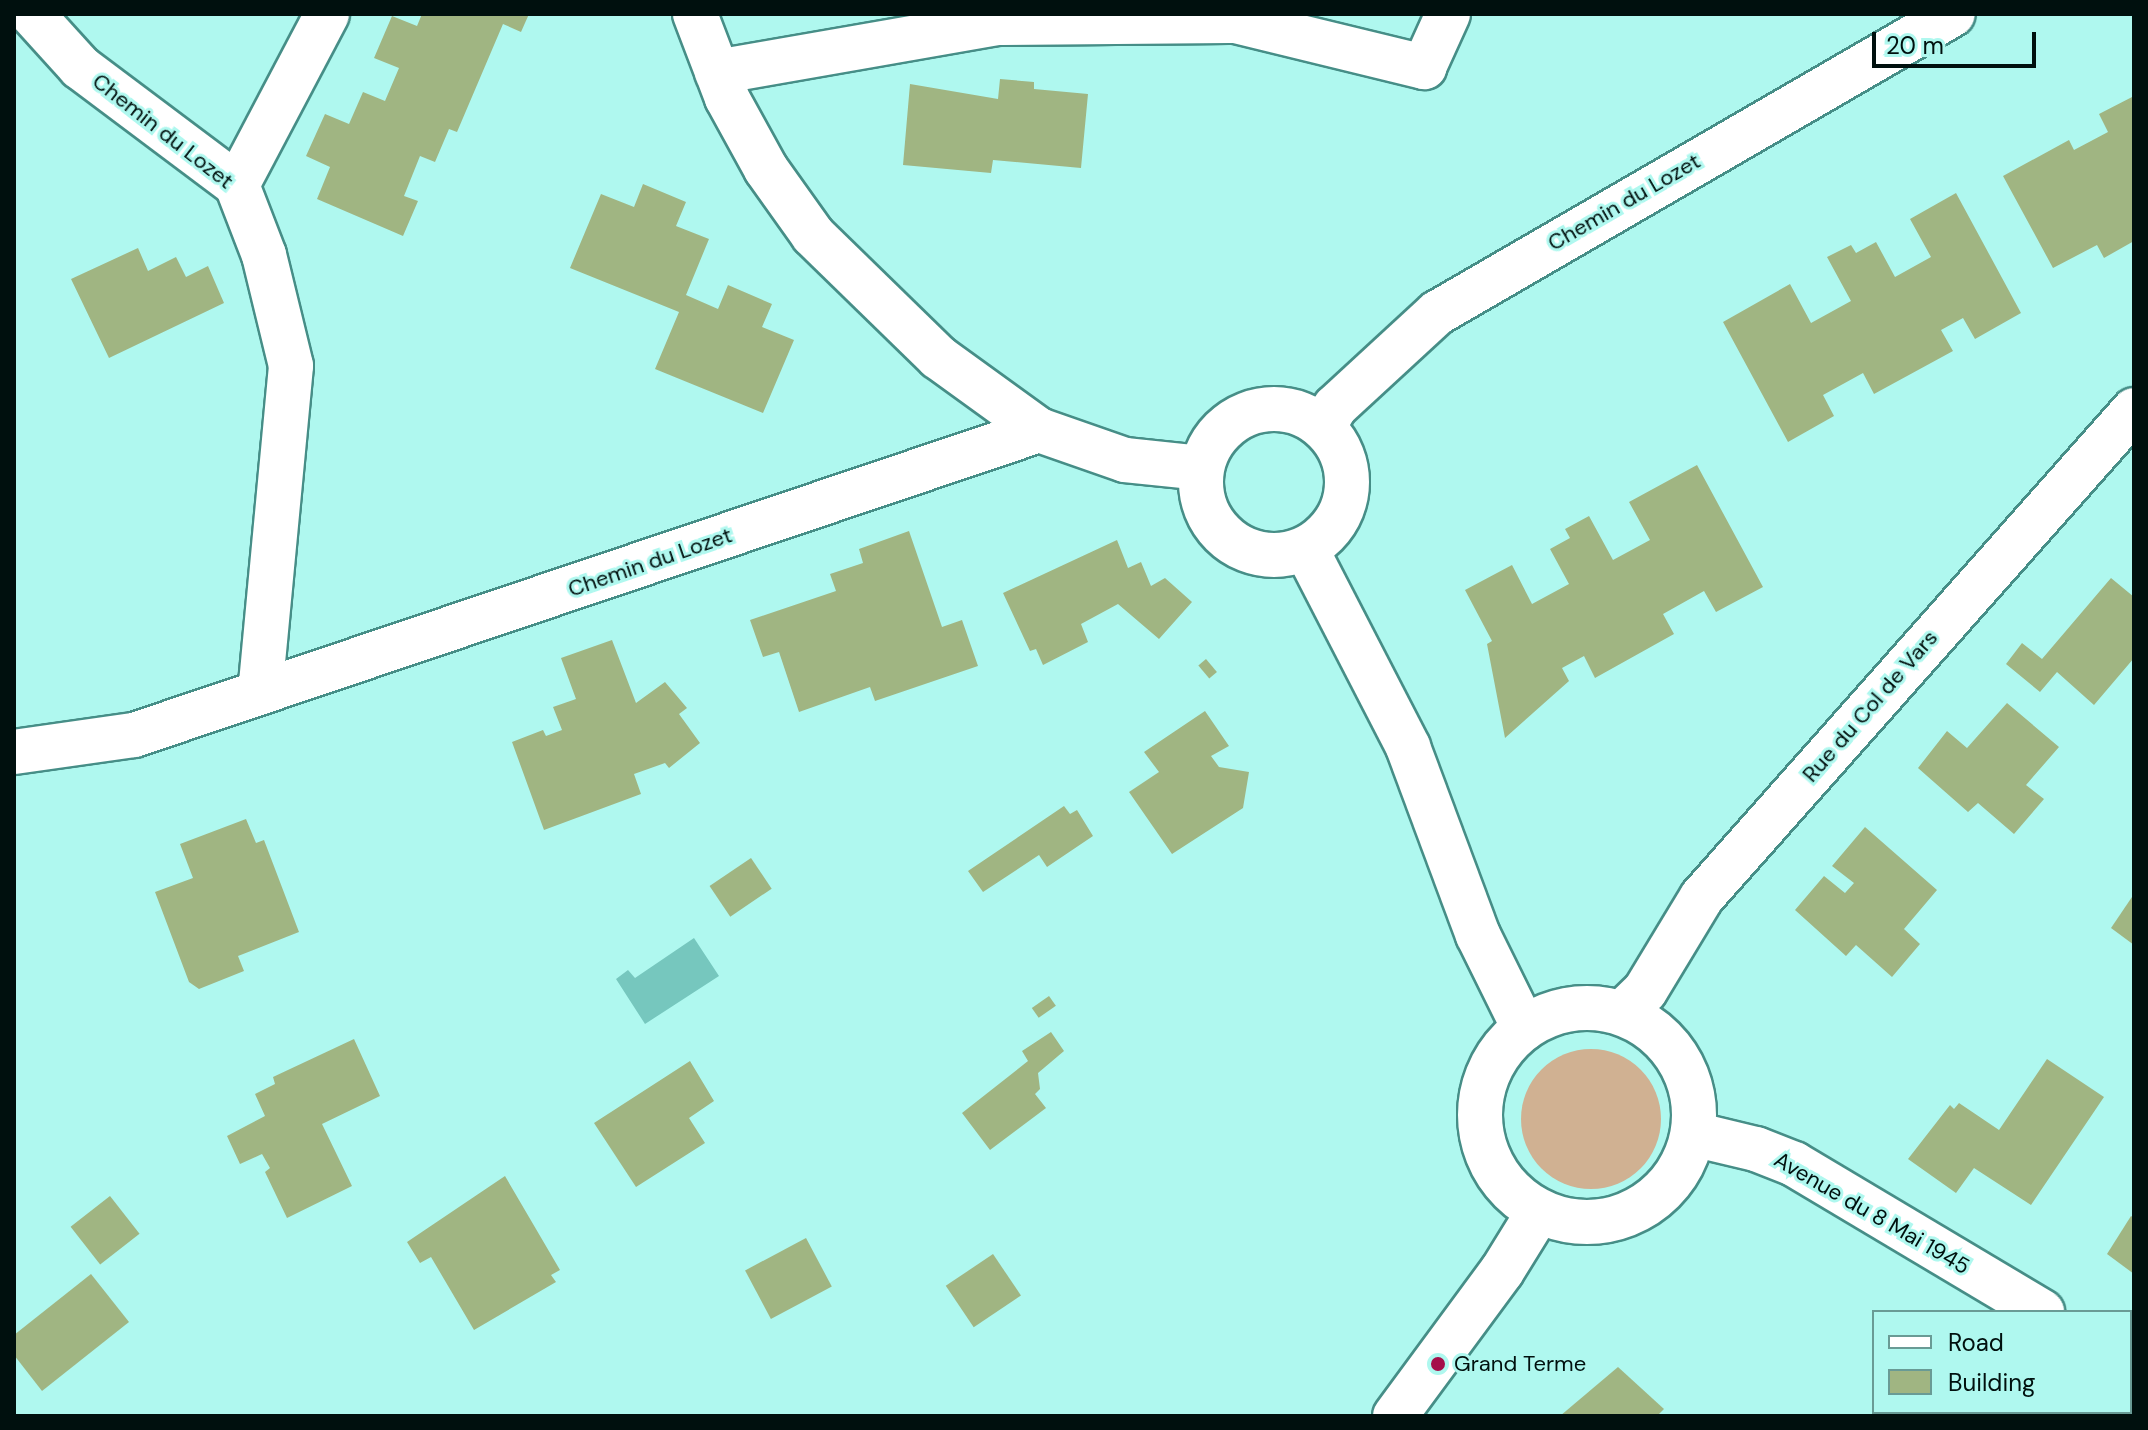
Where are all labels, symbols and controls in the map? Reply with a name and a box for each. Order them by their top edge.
scale bar [1876,16,2040,66]
text: 20 m [1886,30,1944,61]
street label: Chemin du Lozet [87,68,239,194]
street label: Chemin du Lozet [1543,148,1705,256]
street label: Chemin du Lozet [565,522,735,602]
street label: Rue du Col de Vars [1797,625,1943,787]
street label: Avenue du 8 Mai 1945 [1770,1146,1974,1280]
legend [1872,1310,2132,1414]
text: Road [1948,1327,2004,1358]
place label: Grand Terme [1454,1351,1586,1377]
marker: Grand Terme [1429,1355,1447,1373]
text: Building [1948,1367,2035,1398]

